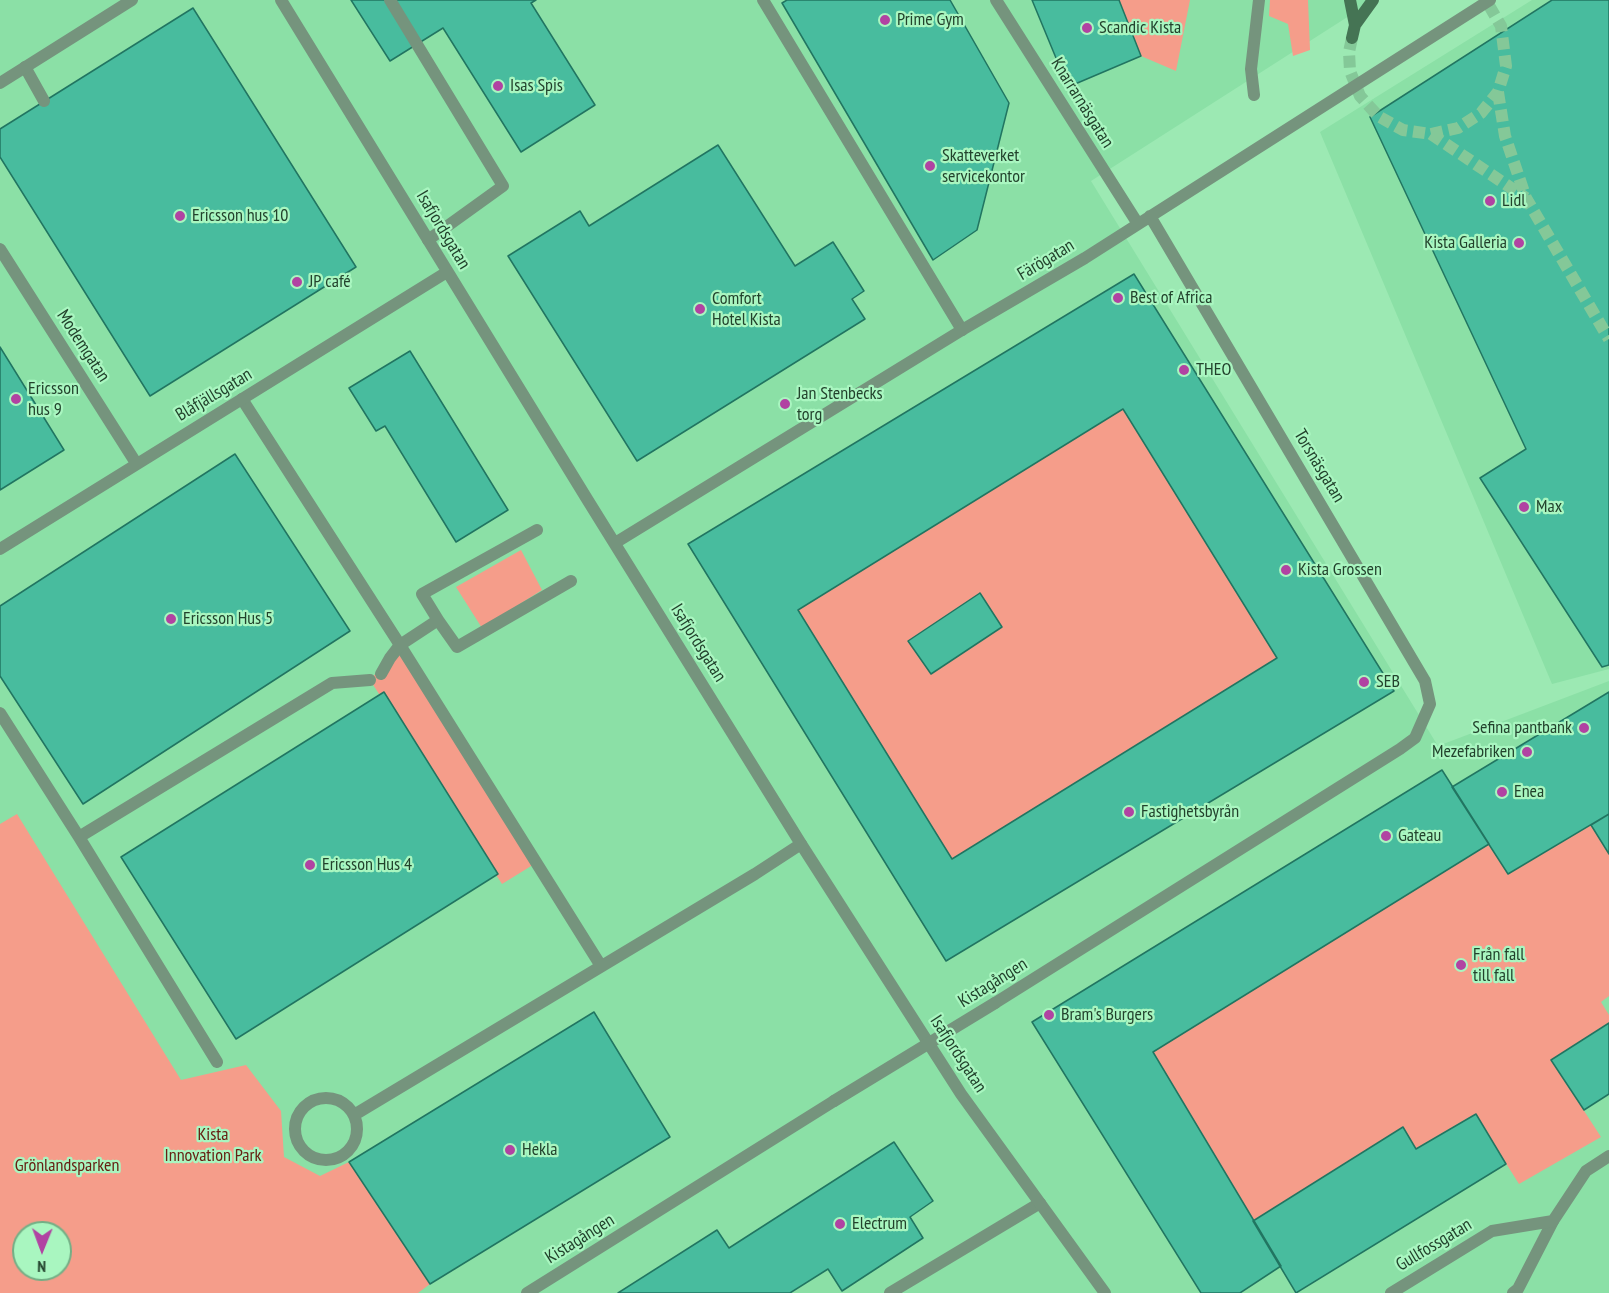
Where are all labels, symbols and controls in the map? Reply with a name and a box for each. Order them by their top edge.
place label: Prime Gym [897,9,964,31]
marker: Prime Gym [878,13,892,27]
place label: Scandic Kista [1099,17,1181,39]
marker: Scandic Kista [1080,21,1094,35]
street label: Knarrarnäsgatan [1046,54,1118,152]
place label: Isas Spis [510,75,563,97]
marker: Isas Spis [491,79,505,93]
place label: Skatteverket servicekontor [942,145,1025,188]
marker: Skatteverket servicekontor [923,159,937,173]
street label: Isafjordsgatan [411,187,475,273]
place label: Lidl [1502,190,1525,212]
marker: Lidl [1483,194,1497,208]
place label: Ericsson hus 10 [192,205,288,227]
marker: Ericsson hus 10 [173,209,187,223]
place label: Kista Galleria [1424,232,1507,254]
street label: Färögatan [1014,235,1078,285]
marker: Kista Galleria [1512,236,1526,250]
place label: JP café [309,271,351,293]
marker: JP café [290,275,304,289]
place label: Best of Africa [1130,287,1212,309]
place label: Comfort Hotel Kista [712,288,781,330]
marker: Best of Africa [1111,291,1125,305]
marker: Comfort Hotel Kista [693,302,707,316]
street label: Modemgatan [52,306,114,386]
place label: THEO [1196,359,1231,381]
marker: THEO [1177,363,1191,377]
street label: Blåfjällsgatan [172,364,256,426]
place label: Ericsson hus 9 [28,378,79,420]
place label: Jan Stenbecks torg [797,383,883,426]
marker: Ericsson hus 9 [9,392,23,406]
marker: Jan Stenbecks torg [778,397,792,411]
street label: Torsnäsgatan [1289,426,1349,506]
place label: Max [1536,496,1562,518]
marker: Max [1517,500,1531,514]
place label: Kista Grossen [1298,559,1382,581]
marker: Kista Grossen [1279,563,1293,577]
street label: Isafjordsgatan [666,600,730,686]
place label: Ericsson Hus 5 [183,608,273,630]
marker: Ericsson Hus 5 [164,612,178,626]
place label: SEB [1376,671,1400,693]
marker: SEB [1357,675,1371,689]
place label: Sefina pantbank [1472,717,1572,739]
marker: Sefina pantbank [1577,721,1591,735]
place label: Mezefabriken [1432,741,1515,763]
marker: Mezefabriken [1520,745,1534,759]
place label: Enea [1514,781,1544,803]
marker: Enea [1495,785,1509,799]
place label: Fastighetsbyrån [1141,801,1239,823]
marker: Fastighetsbyrån [1122,805,1136,819]
place label: Gateau [1398,825,1441,847]
marker: Gateau [1379,829,1393,843]
place label: Ericsson Hus 4 [322,854,412,876]
marker: Ericsson Hus 4 [303,858,317,872]
place label: Från fall till fall [1473,944,1524,986]
street label: Kistagången [955,953,1031,1013]
marker: Från fall till fall [1454,958,1468,972]
place label: Bram's Burgers [1061,1004,1153,1026]
marker: Bram's Burgers [1042,1008,1056,1022]
street label: Isafjordsgatan [925,1011,991,1097]
park label: Kista Innovation Park [165,1124,261,1166]
place label: Hekla [522,1139,557,1161]
marker: Hekla [503,1143,517,1157]
park label: Grönlandsparken [15,1155,119,1177]
street label: Kistagången [542,1209,618,1269]
place label: Electrum [852,1213,907,1235]
street label: Gullfossgatan [1392,1214,1476,1276]
marker: Electrum [833,1217,847,1231]
north arrow [12,1221,72,1281]
text: N [37,1257,46,1277]

